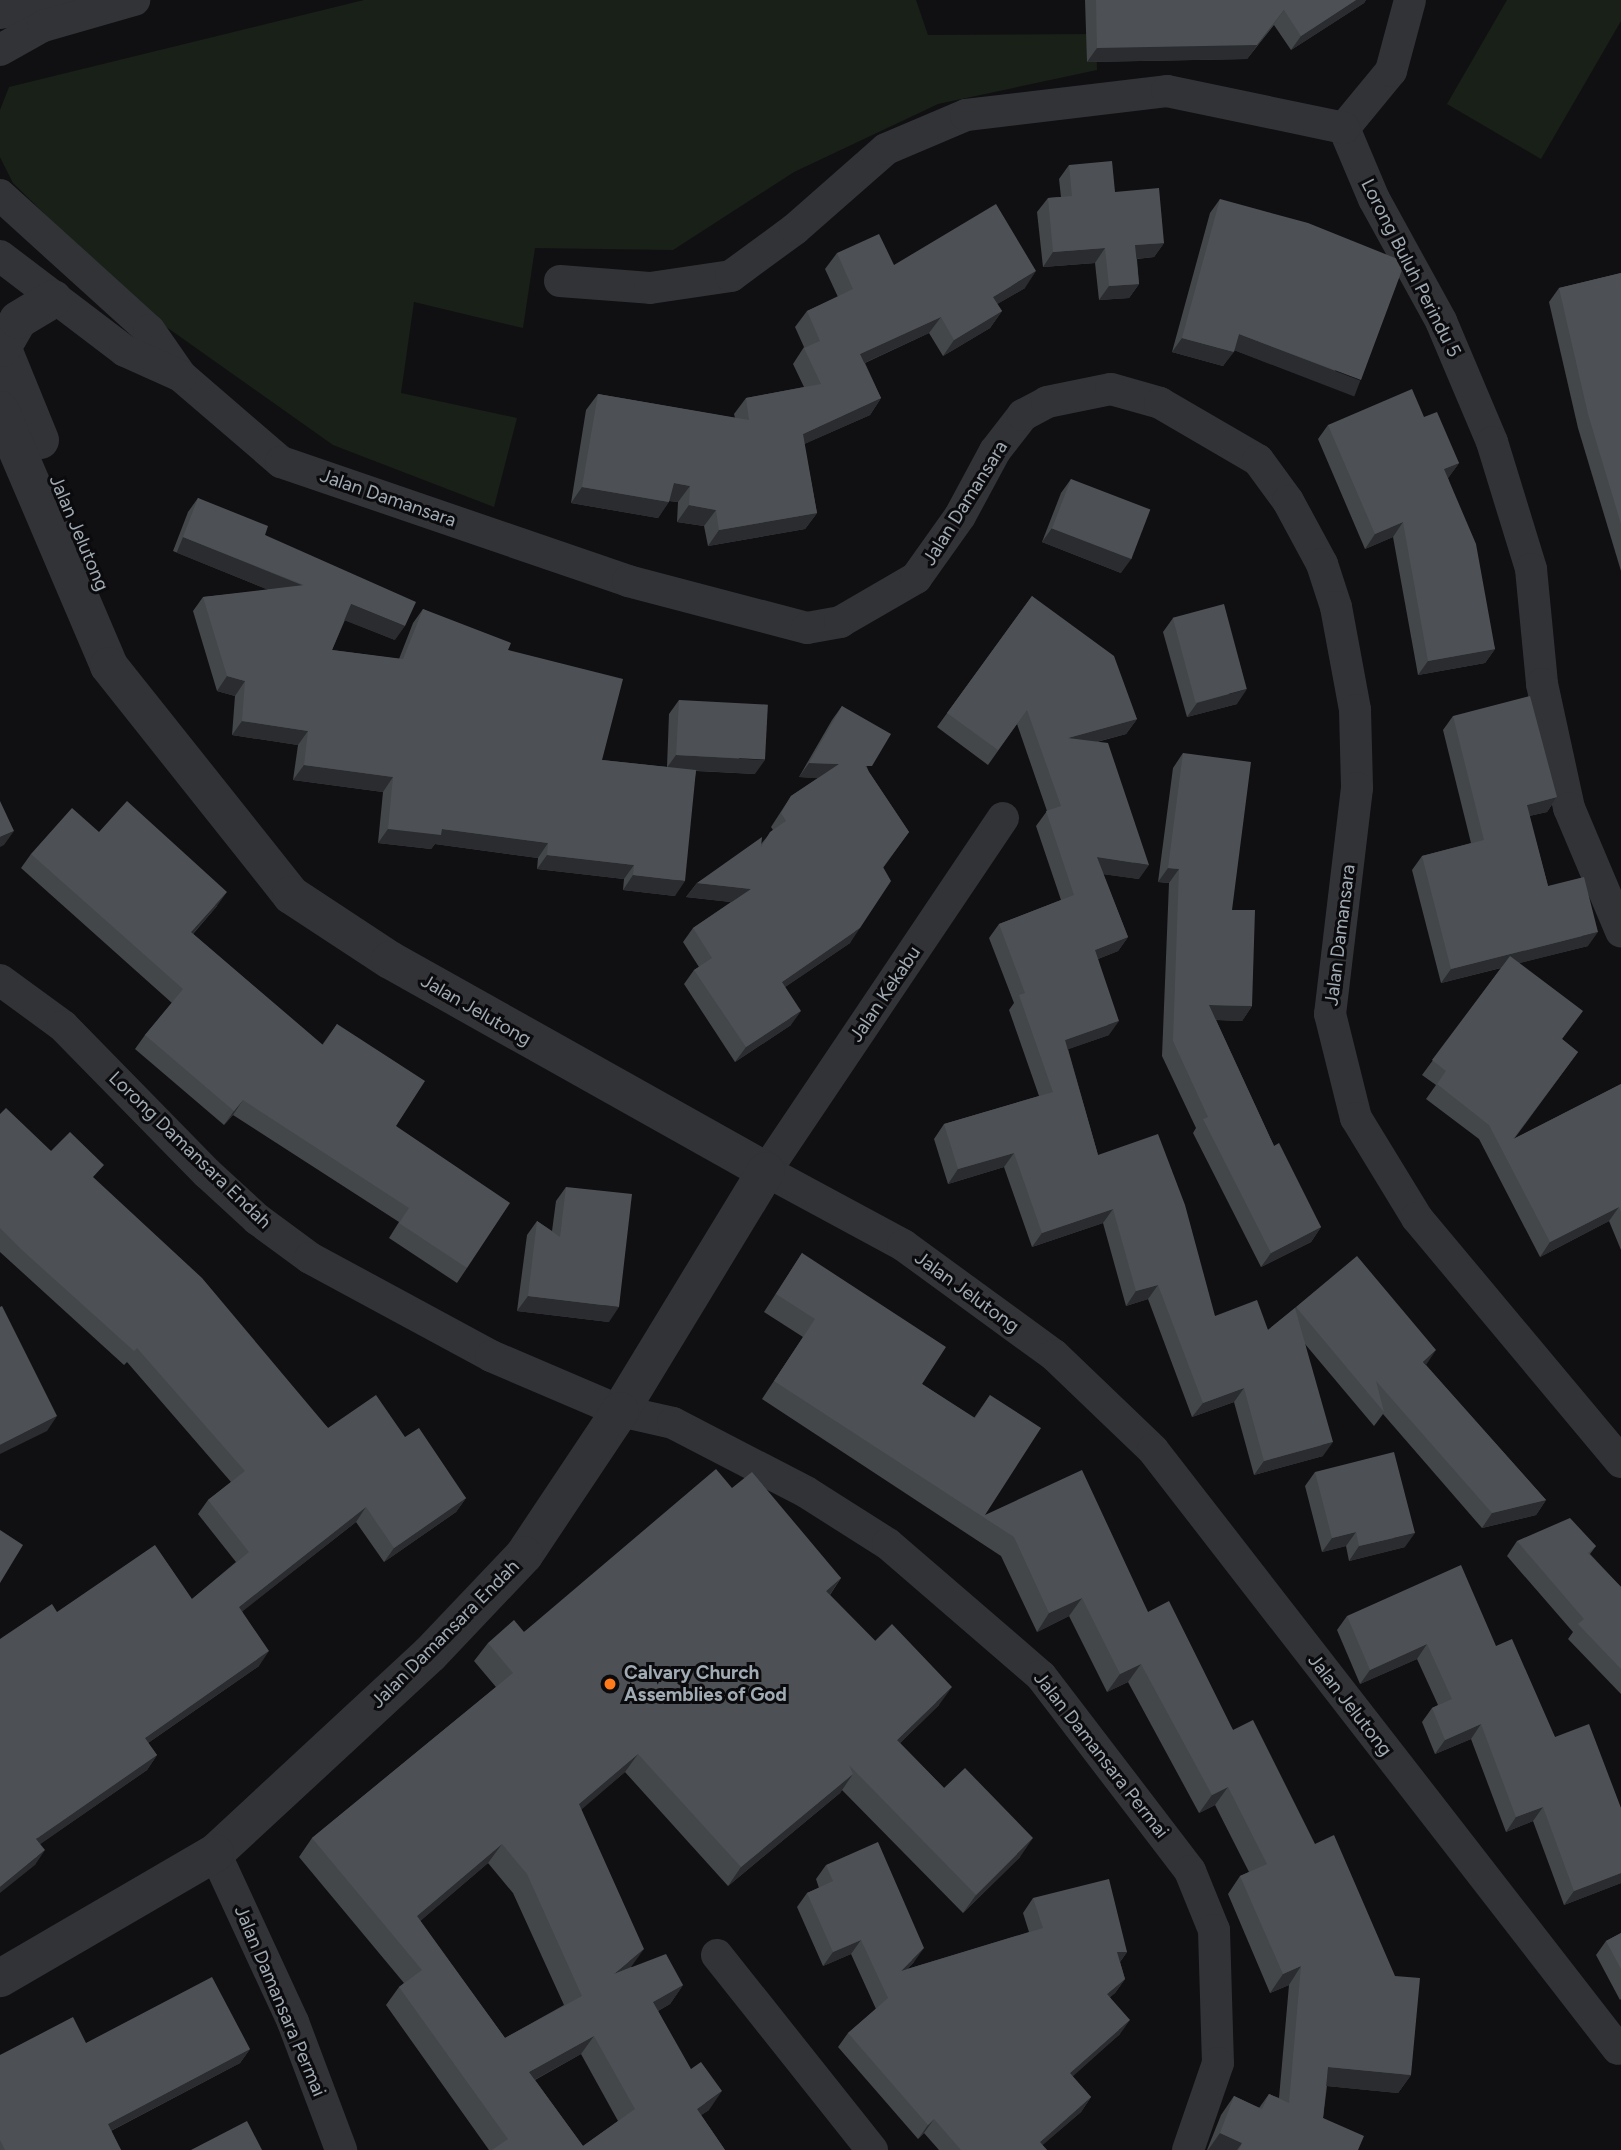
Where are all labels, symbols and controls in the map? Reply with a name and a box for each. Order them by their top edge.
street label: Lorong Buluh Perindu 5 [1356,175,1466,361]
street label: Jalan Damansara [918,437,1012,569]
street label: Jalan Damansara [317,464,459,532]
street label: Jalan Jelutong [44,472,114,594]
street label: Jalan Damansara [1320,863,1360,1007]
street label: Jalan Kekabu [845,942,925,1046]
street label: Jalan Jelutong [417,969,535,1051]
street label: Lorong Damansara Endah [104,1067,276,1233]
street label: Jalan Jelutong [910,1246,1024,1338]
street label: Jalan Damansara Endah [366,1555,524,1713]
street label: Jalan Jelutong [1303,1649,1397,1761]
place label: Calvary Church Assemblies of God [624,1662,787,1706]
street label: Jalan Damansara Permai [1029,1667,1173,1843]
marker: Calvary Church Assemblies of God [602,1676,618,1692]
street label: Jalan Damansara Permai [229,1902,331,2100]

